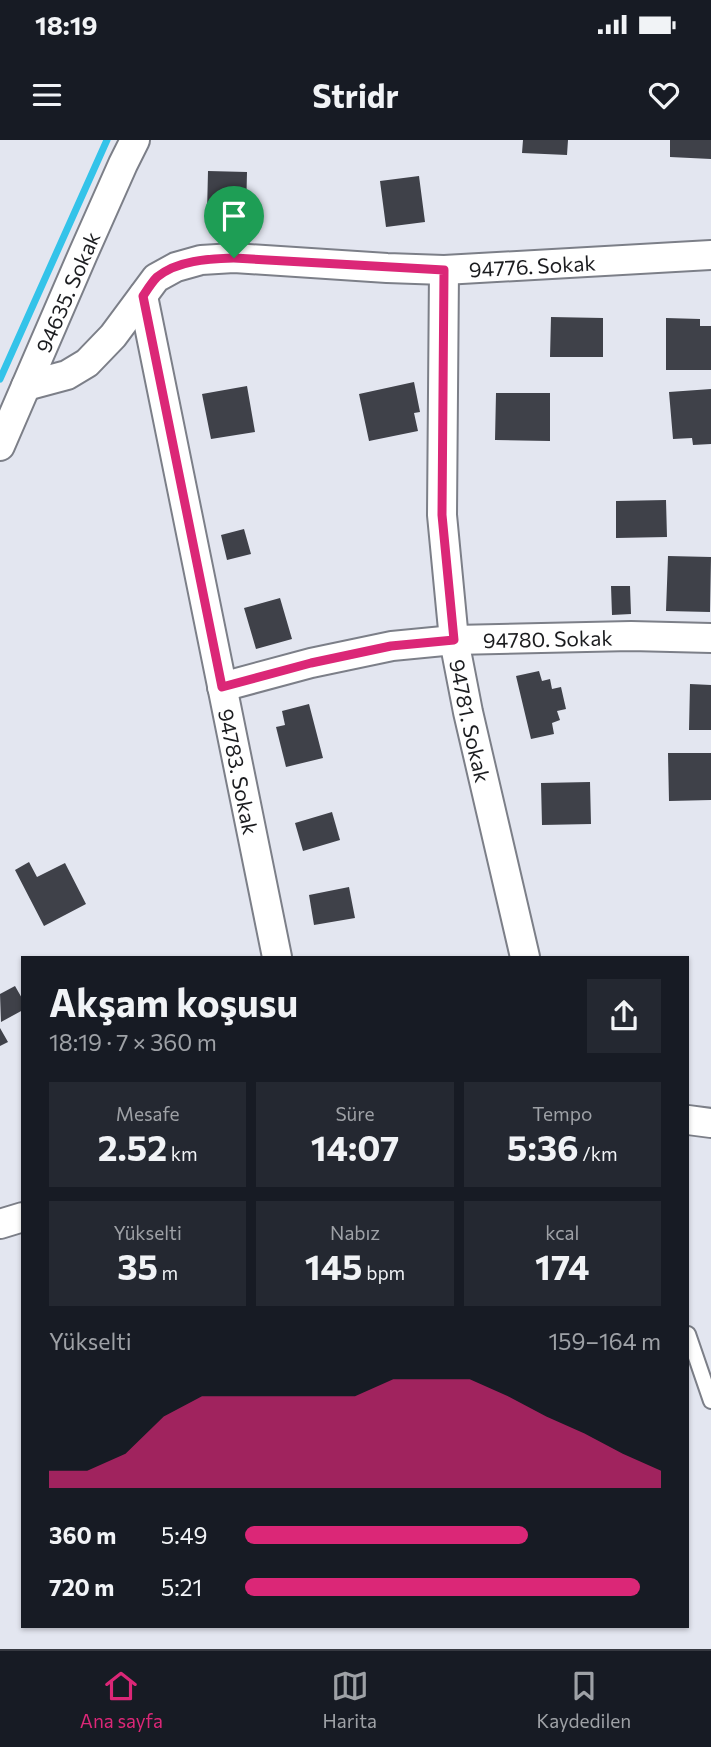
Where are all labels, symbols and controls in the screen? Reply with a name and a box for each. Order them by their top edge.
text: 18:19 [35,9,98,40]
text: Stridr [312,75,399,115]
icon: menu [28,76,66,114]
icon: heart [645,76,683,114]
pin [204,186,264,258]
icon: arrive [215,197,253,235]
street label: 94635. Sokak [30,227,104,356]
street label: 94776. Sokak [468,249,596,281]
street label: 94780. Sokak [483,624,613,652]
street label: 94781. Sokak [445,657,496,785]
street label: 94783. Sokak [214,706,264,837]
text: Akşam koşusu [49,978,298,1025]
button: share [587,979,661,1053]
text: 18:19 · 7 × 360 m [49,1028,217,1056]
text: Mesafe [116,1102,180,1125]
text: Süre [335,1102,375,1125]
text: Tempo [532,1102,592,1125]
text: 2.52 [98,1125,167,1168]
text: 14:07 [311,1125,399,1168]
text: 5:36 [507,1125,579,1168]
text: km [167,1142,198,1165]
text: /km [579,1142,618,1165]
text: Yükselti [114,1221,182,1244]
text: Nabız [330,1221,380,1244]
text: kcal [545,1221,579,1244]
text: 35 [117,1244,158,1287]
text: 145 [305,1244,363,1287]
text: 174 [535,1244,590,1287]
text: m [158,1261,178,1284]
text: bpm [363,1261,405,1284]
text: Yükselti [49,1327,132,1355]
text: 159–164 m [548,1327,661,1355]
text: 360 m [49,1521,116,1549]
text: 5:49 [161,1521,207,1549]
text: 720 m [49,1573,114,1601]
text: 5:21 [161,1573,202,1601]
tab: Ana sayfa [80,1667,163,1732]
tab: Harita [322,1667,377,1732]
tab: Kaydedilen [537,1667,631,1732]

